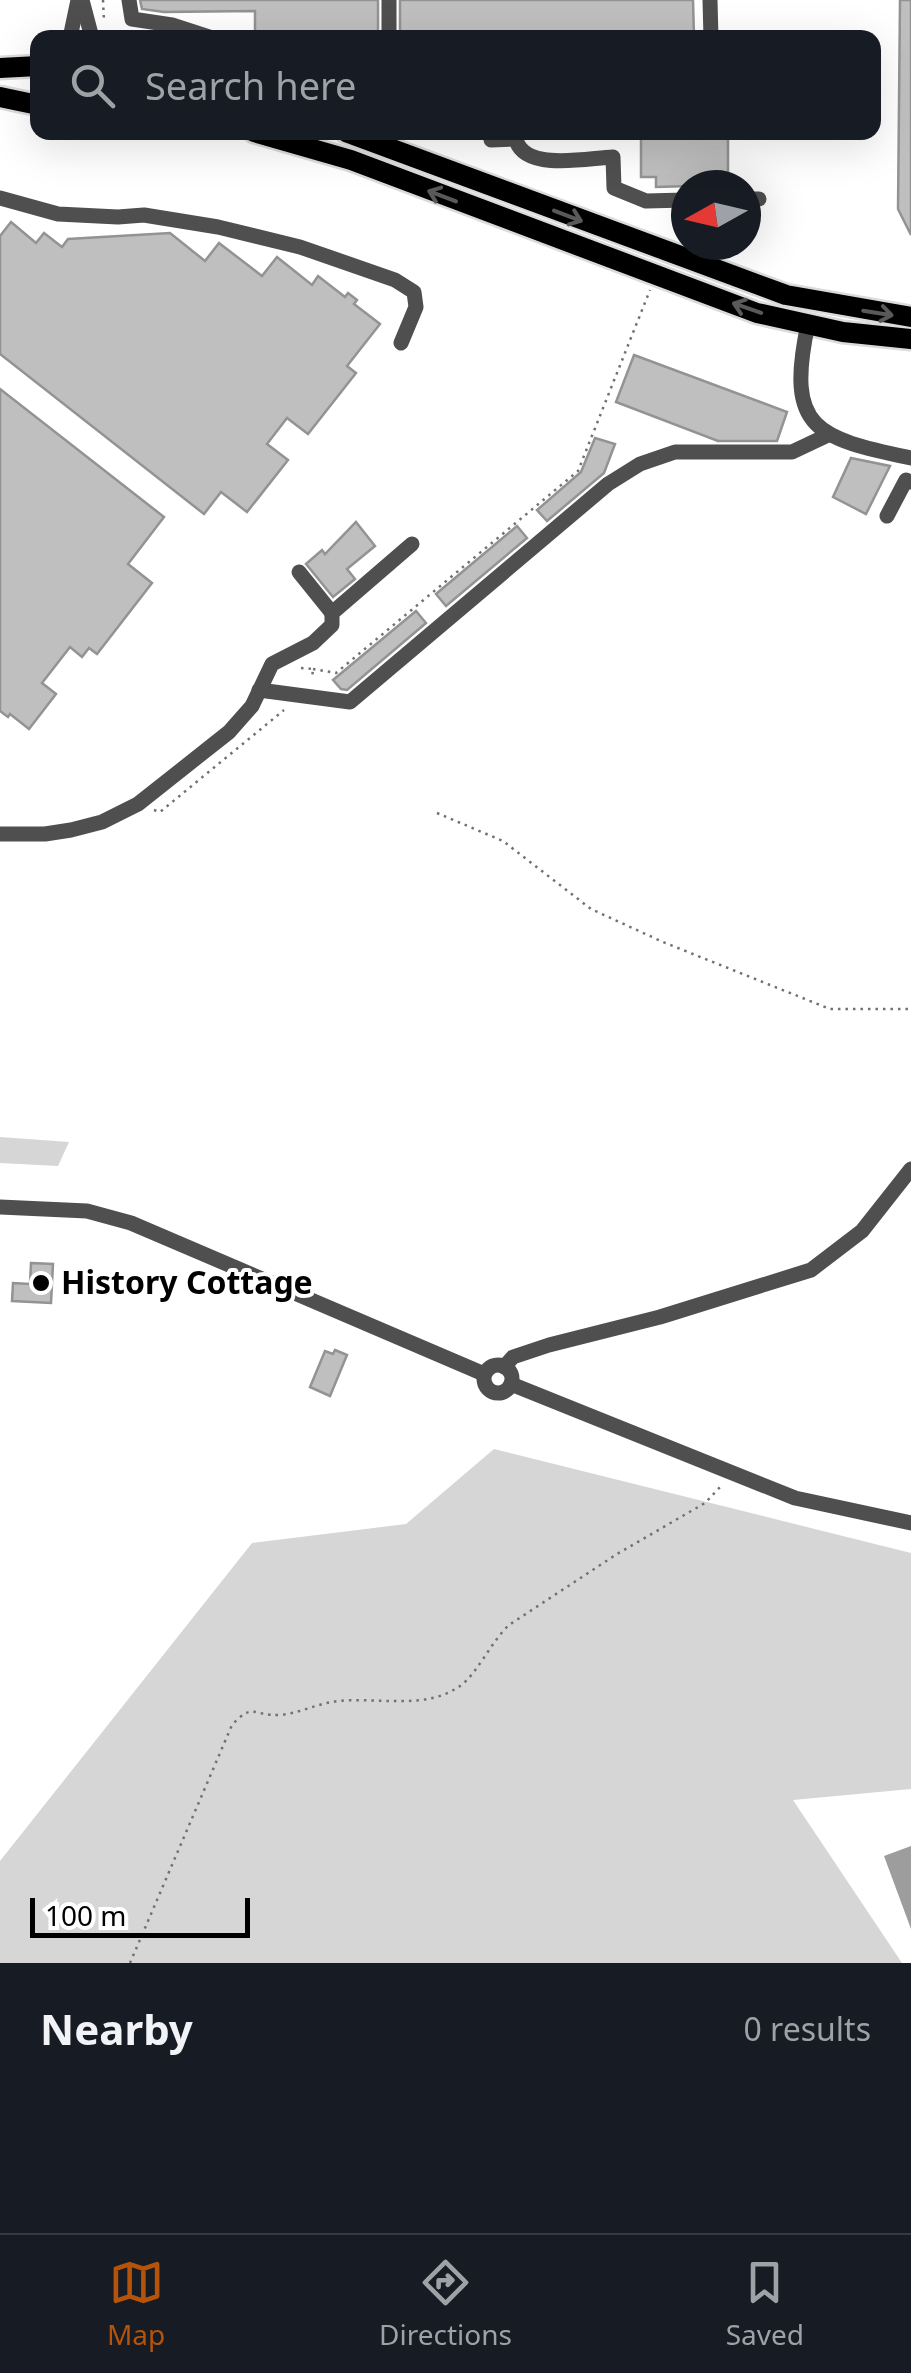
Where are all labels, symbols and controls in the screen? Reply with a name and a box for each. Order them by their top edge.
search box [30,30,881,140]
icon: search [65,58,120,113]
text: Search here [145,59,356,111]
north arrow [671,170,761,260]
one-way arrow [427,185,458,203]
one-way arrow [552,208,583,226]
one-way arrow [731,298,763,316]
one-way arrow [861,304,893,322]
place label: History Cottage [61,1260,313,1303]
marker: History Cottage [30,1272,52,1294]
scale bar [30,1893,250,1938]
text: 100 m [45,1896,127,1934]
text: Nearby [40,2000,193,2057]
text: 0 results [744,2007,871,2050]
tab: Map [107,2255,165,2353]
tab: Directions [379,2255,512,2353]
tab: Saved [726,2255,804,2353]

